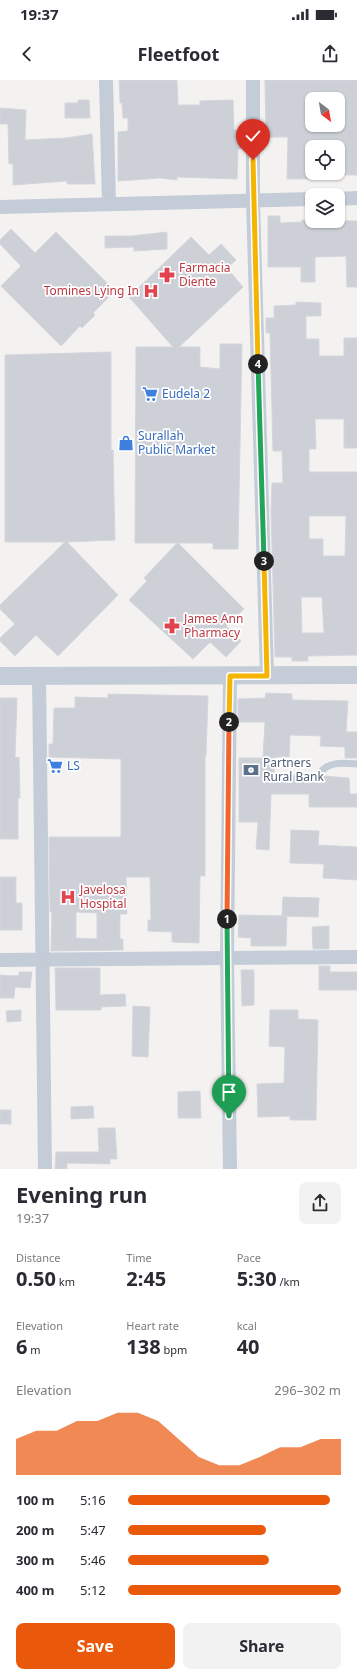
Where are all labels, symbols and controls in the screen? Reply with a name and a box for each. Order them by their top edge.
text: 19:37 [20,4,59,24]
text: Fleetfoot [138,42,219,66]
icon: back [16,43,38,65]
icon: share [319,43,341,65]
north arrow [305,92,345,132]
map controls [305,92,345,228]
pin [236,119,270,160]
icon: check [242,125,264,147]
button: locate [305,140,345,180]
button: layers [305,188,345,228]
place label: Farmacia Diente [179,259,230,290]
pharmacy icon: Farmacia Diente [158,266,176,284]
place label: Tomines Lying In [44,282,139,299]
hospital icon: Tomines Lying In [142,282,160,300]
pin: 4 [248,354,268,374]
text: 4 [255,356,261,371]
supermarket icon: Eudela 2 [141,385,159,403]
place label: Eudela 2 [162,385,210,402]
place label: Surallah Public Market [138,427,216,458]
shop icon: Surallah Public Market [117,434,135,452]
pin: 3 [254,551,274,571]
text: 3 [261,553,267,568]
place label: James Ann Pharmacy [183,610,243,641]
pharmacy icon: James Ann Pharmacy [163,617,181,635]
pin: 2 [219,712,239,732]
text: 2 [226,714,232,729]
place label: Partners Rural Bank [263,754,324,785]
supermarket icon: LS [46,757,64,775]
place label: LS [67,757,80,774]
bank icon: Partners Rural Bank [242,761,260,779]
place label: Javelosa Hospital [79,881,127,912]
hospital icon: Javelosa Hospital [59,888,77,906]
pin: 1 [217,909,237,929]
text: 1 [224,911,230,926]
pin [212,1075,246,1116]
icon: arrive [218,1081,240,1103]
text: Evening run [16,1179,147,1209]
button: share [299,1182,341,1224]
text: 19:37 [16,1209,49,1227]
text: Distance [16,1250,61,1265]
text: Time [126,1250,152,1265]
text: Pace [237,1250,261,1265]
text: 0.50 [16,1265,56,1292]
text: 2:45 [126,1265,166,1292]
text: 5:30 [237,1265,277,1292]
text: km [56,1274,75,1289]
text: /km [277,1274,300,1289]
text: Elevation [16,1318,63,1333]
text: Heart rate [126,1318,179,1333]
text: kcal [237,1318,257,1333]
text: 6 [16,1333,27,1360]
text: 138 [126,1333,161,1360]
text: 40 [237,1333,260,1360]
text: m [27,1342,41,1357]
text: bpm [161,1342,187,1357]
text: Elevation [16,1381,72,1399]
text: 296–302 m [274,1381,341,1399]
text: 100 m [16,1491,54,1509]
text: 5:16 [80,1491,106,1509]
text: 200 m [16,1521,54,1539]
text: 5:47 [80,1521,106,1539]
text: 300 m [16,1551,54,1569]
text: 5:46 [80,1551,106,1569]
text: 400 m [16,1581,54,1599]
text: 5:12 [80,1581,106,1599]
button: Save [16,1623,175,1669]
button: Share [183,1623,341,1669]

